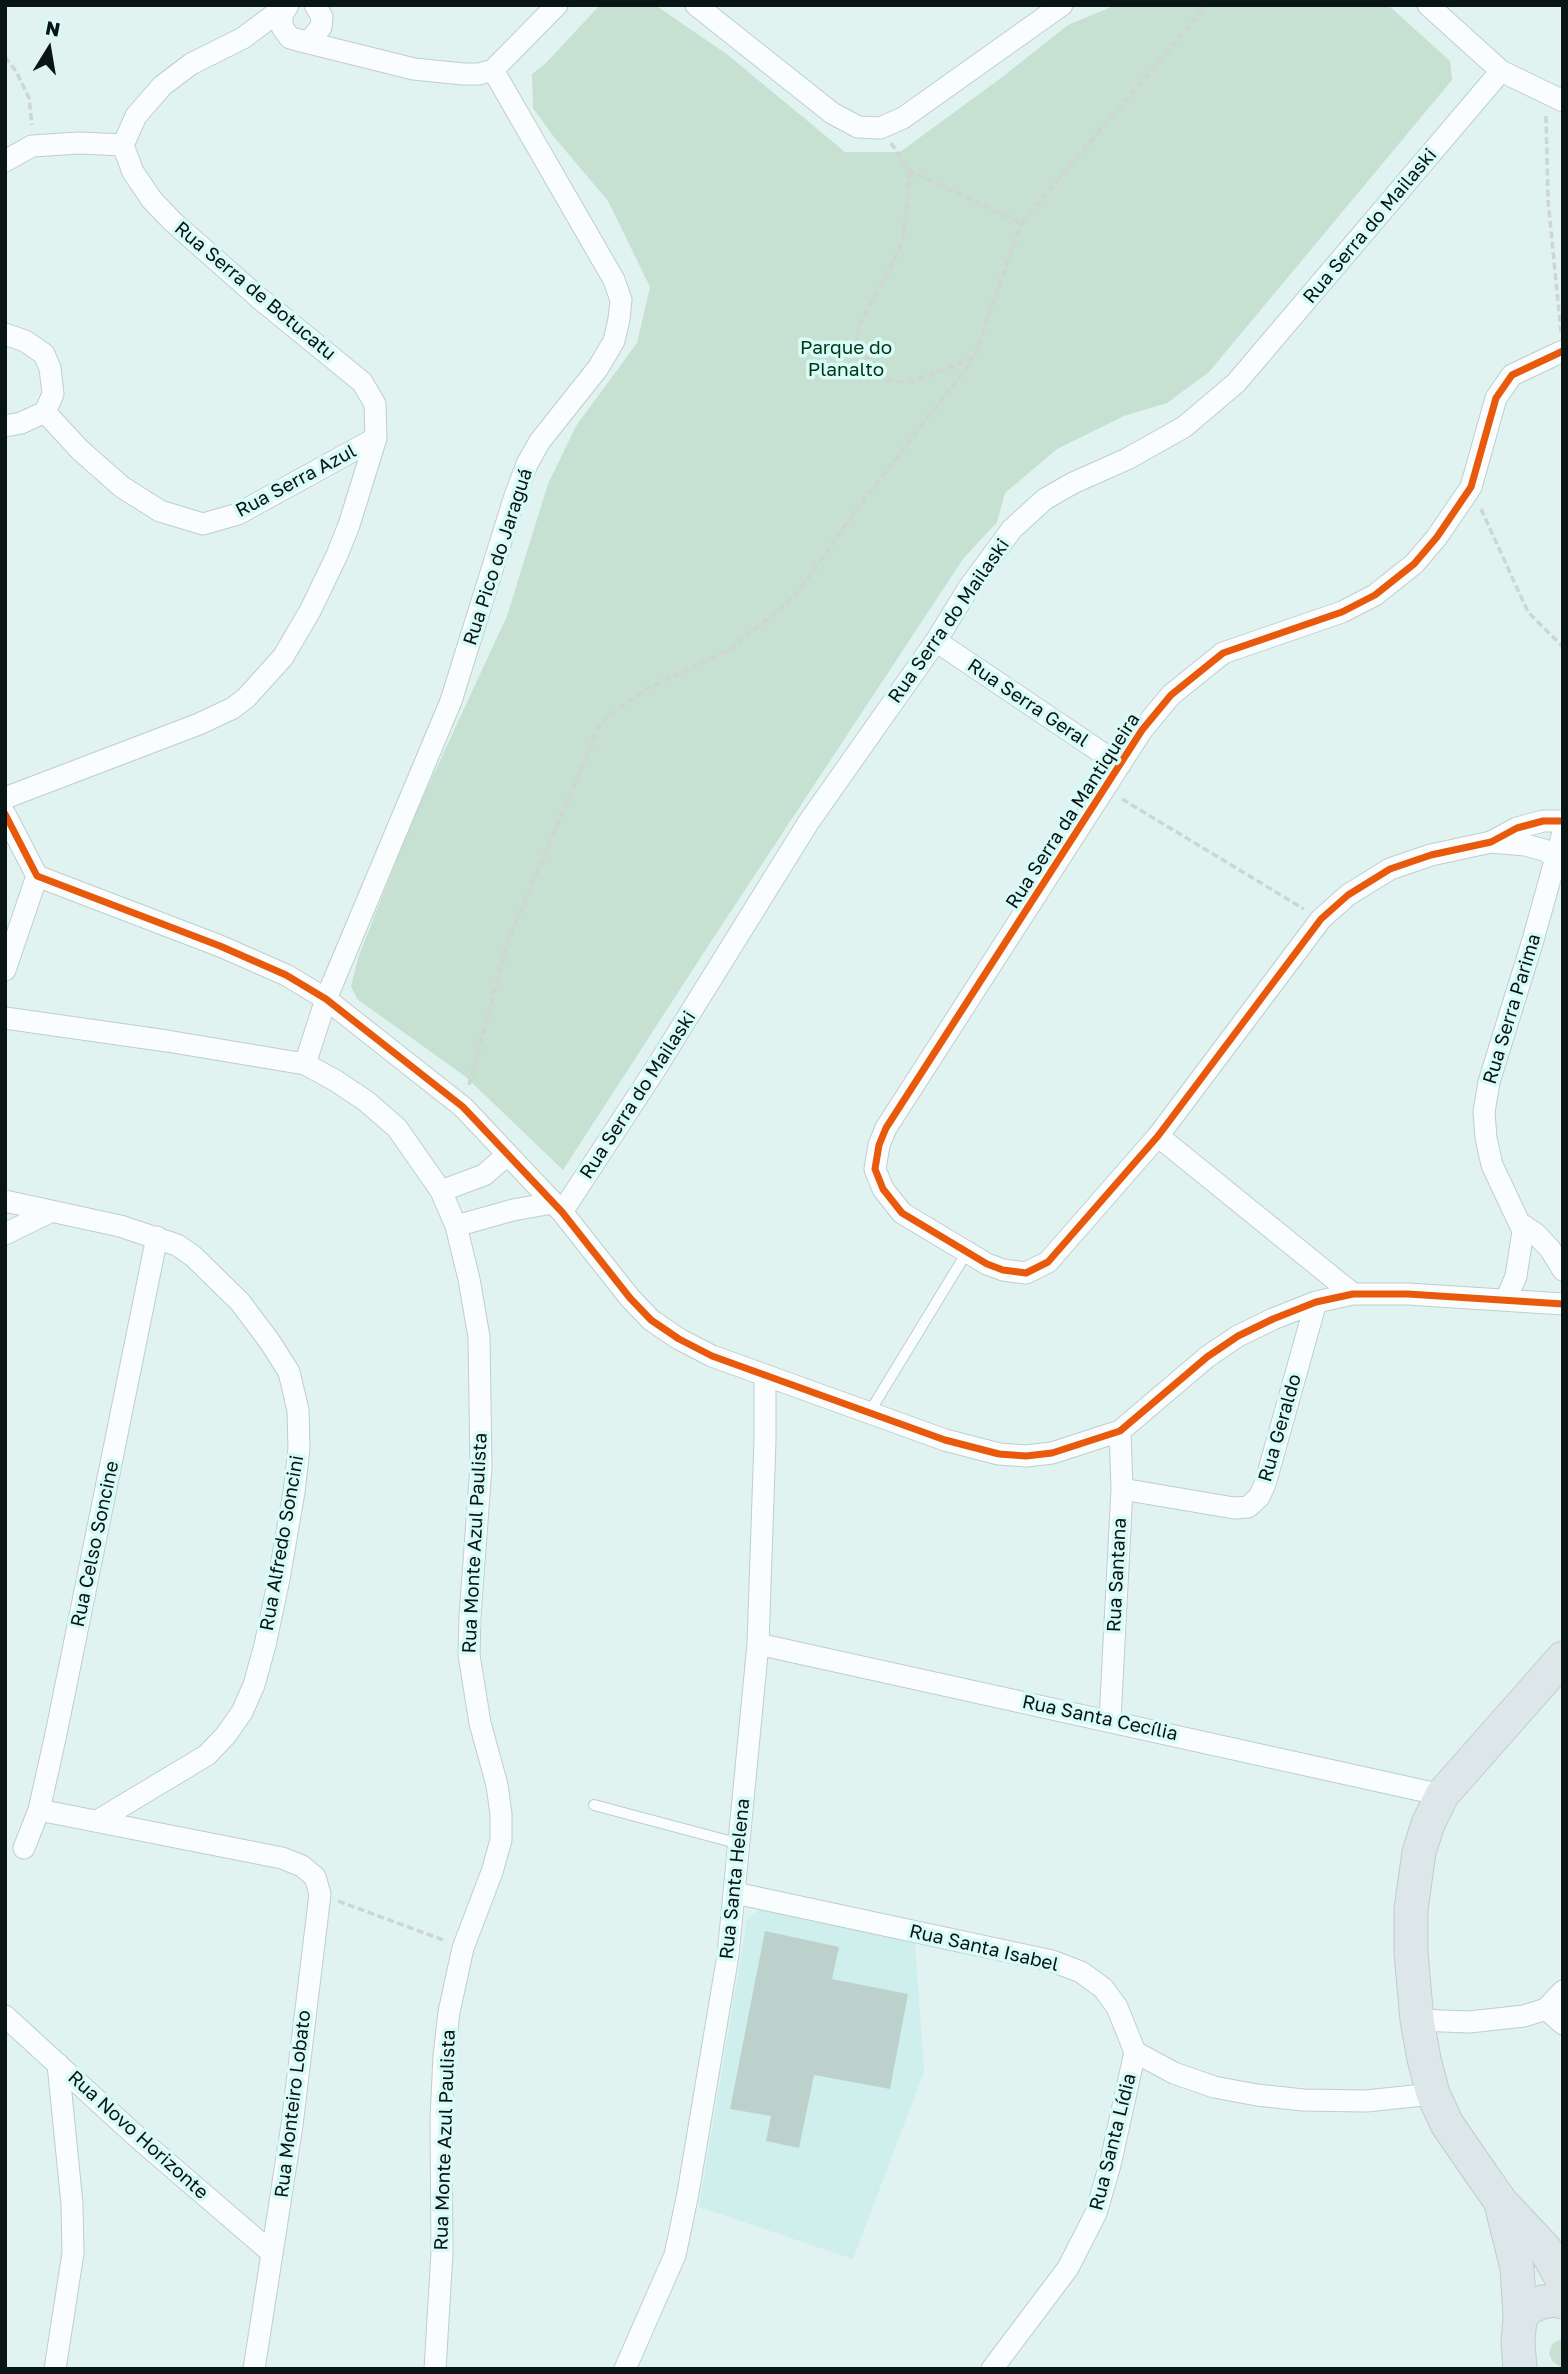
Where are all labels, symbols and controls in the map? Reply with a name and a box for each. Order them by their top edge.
north arrow [14,14,84,84]
text: N [44,15,62,41]
street label: Rua Serra do Mailaski [1298,144,1442,308]
street label: Rua Serra de Botucatu [170,217,340,365]
park label: Parque do Planalto [800,337,892,381]
street label: Rua Serra Azul [232,440,360,522]
street label: Rua Pico do Jaraguá [459,466,537,648]
street label: Rua Serra do Mailaski [884,534,1014,708]
street label: Rua Serra Geral [963,654,1093,752]
street label: Rua Serra da Mantiqueira [1001,709,1145,913]
street label: Rua Serra Parima [1478,931,1546,1087]
street label: Rua Serra do Mailaski [575,1007,701,1183]
street label: Rua Geraldo [1254,1372,1306,1484]
street label: Rua Monte Azul Paulista [458,1432,492,1654]
street label: Rua Alfredo Soncini [255,1453,309,1633]
street label: Rua Celso Soncine [66,1459,124,1629]
street label: Rua Santana [1103,1517,1131,1633]
street label: Rua Santa Cecília [1020,1690,1180,1746]
street label: Rua Santa Helena [715,1797,755,1961]
street label: Rua Santa Isabel [907,1920,1061,1976]
street label: Rua Monteiro Lobato [270,2009,316,2199]
street label: Rua Monte Azul Paulista [430,2029,460,2251]
street label: Rua Novo Horizonte [63,2066,213,2204]
street label: Rua Santa Lídia [1085,2071,1141,2213]

